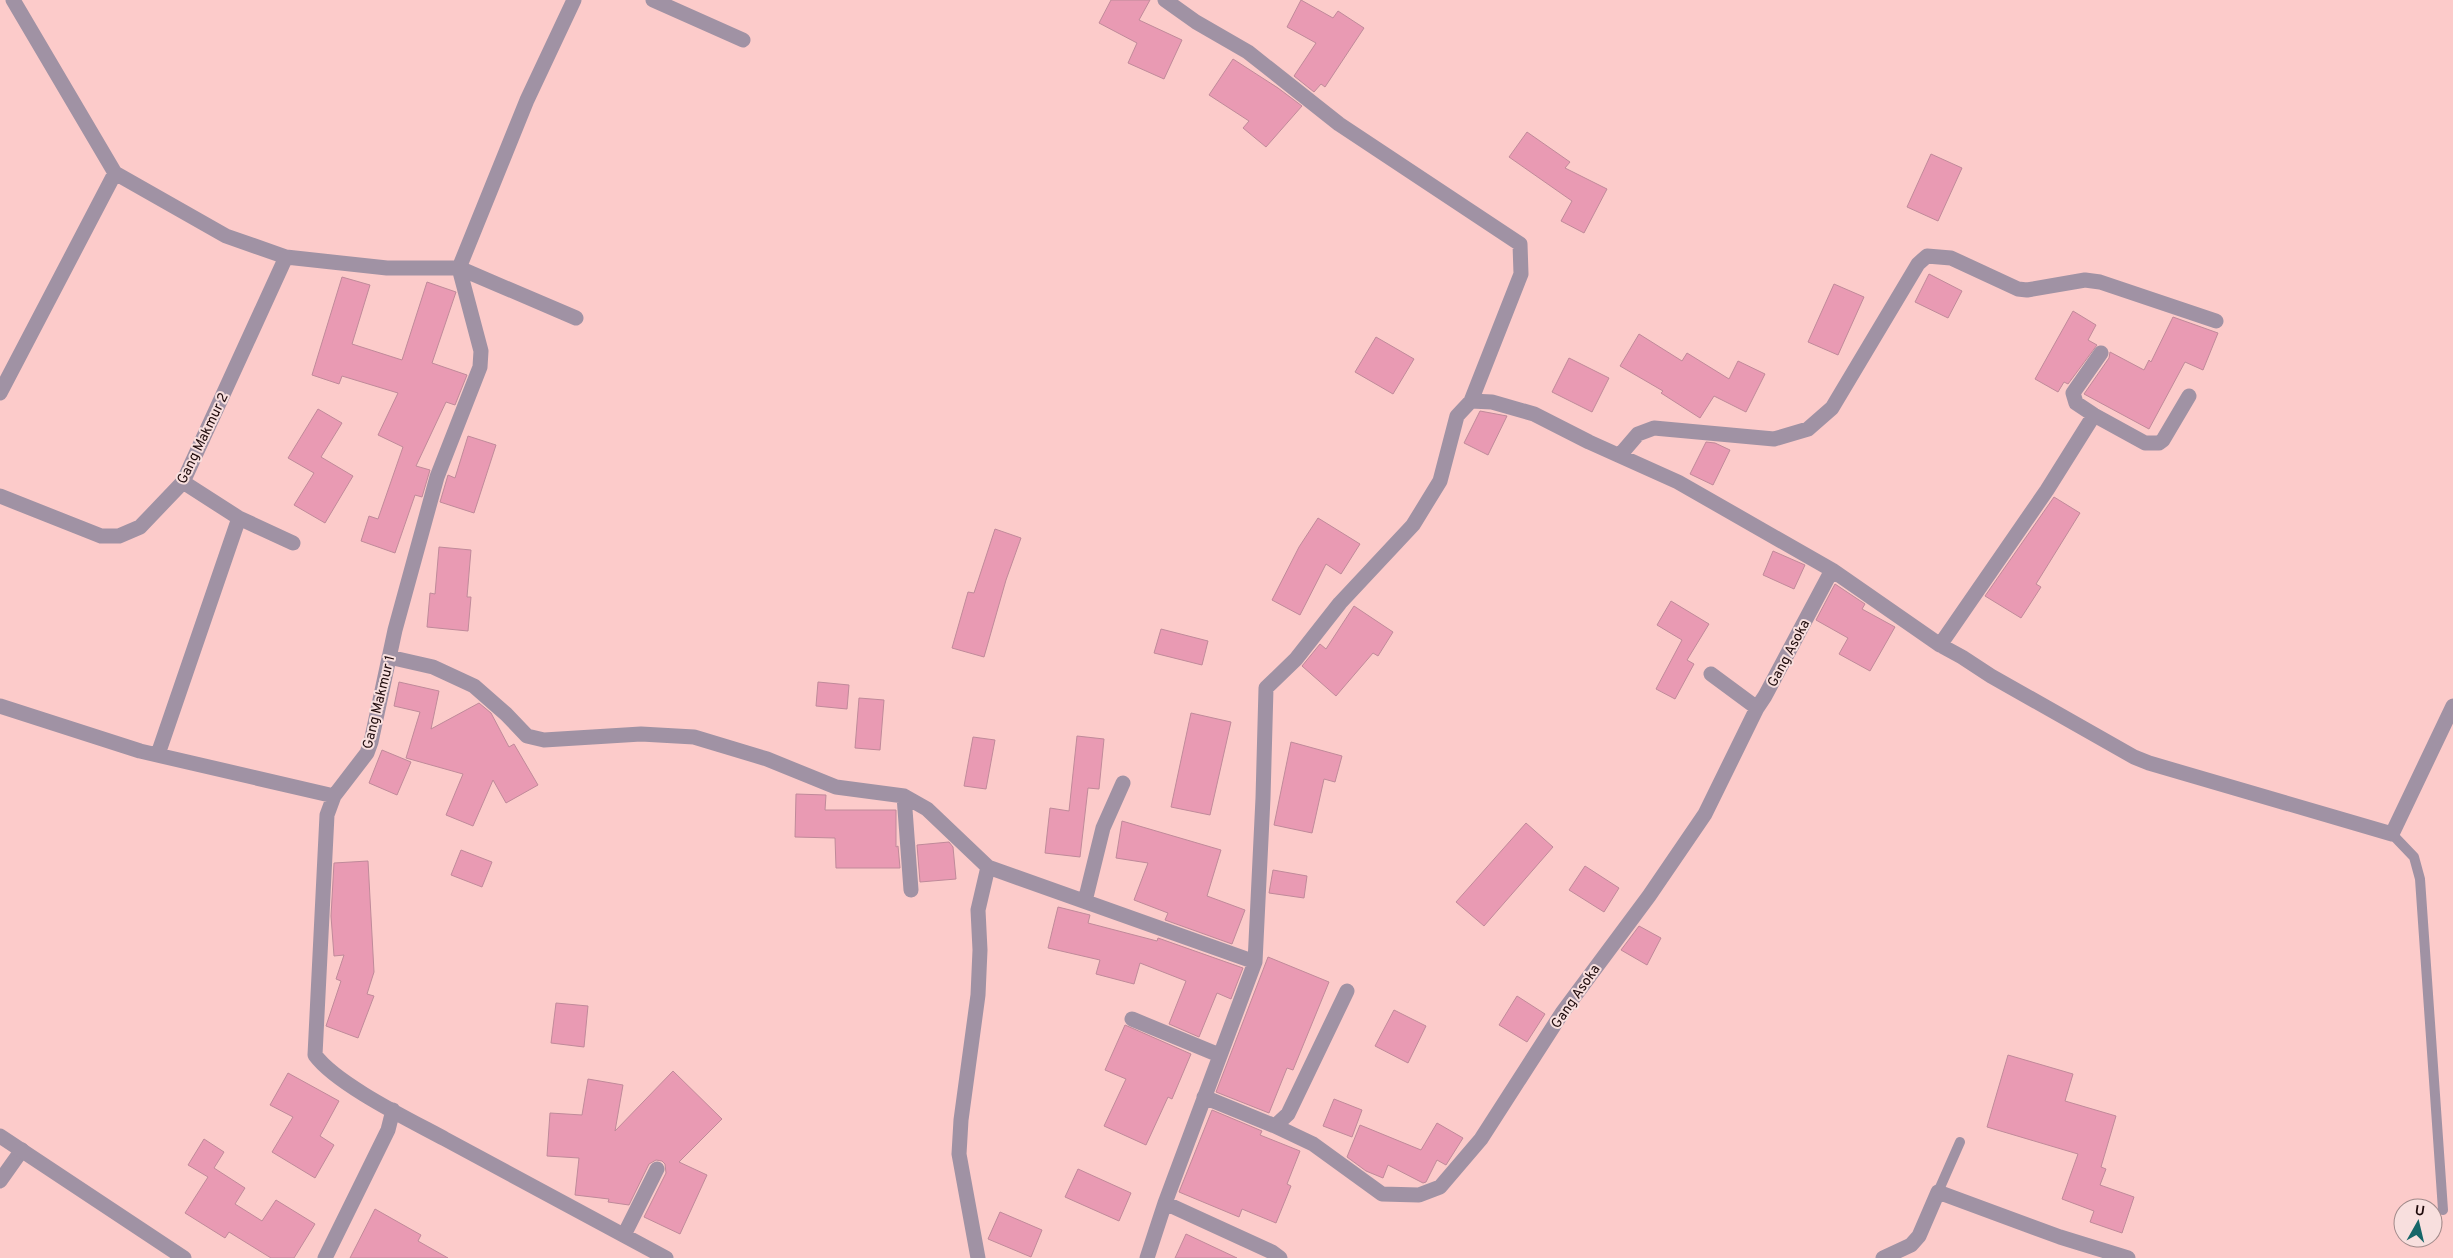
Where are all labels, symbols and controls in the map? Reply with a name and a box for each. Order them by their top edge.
street label: Gang Makmur 2 [174,390,233,487]
street label: Gang Asoka [1764,617,1814,690]
street label: Gang Makmur 1 [360,654,399,751]
street label: Gang Asoka [1548,962,1604,1032]
north arrow [2393,1198,2443,1248]
text: U [2413,1203,2426,1221]

